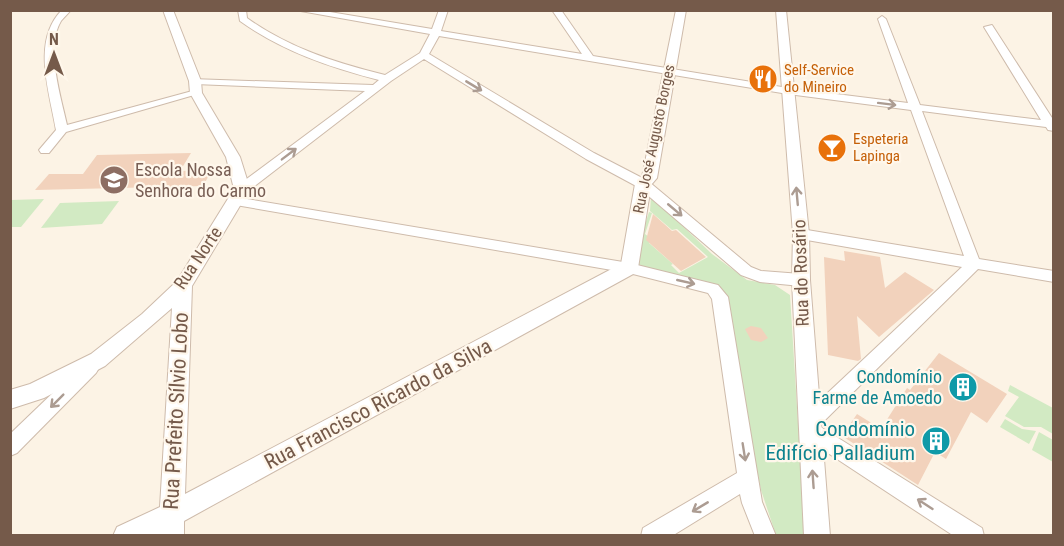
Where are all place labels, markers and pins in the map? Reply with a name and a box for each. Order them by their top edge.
place label: Self-Service do Mineiro [784,61,854,96]
restaurant icon: Self-Service do Mineiro [747,63,779,95]
place label: Espeteria Lapinga [853,130,908,165]
bar icon: Espeteria Lapinga [816,132,848,164]
place label: Escola Nossa Senhora do Carmo [135,159,266,201]
school or university icon: Escola Nossa Senhora do Carmo [98,164,130,196]
place label: Condomínio Farme de Amoedo [813,366,942,408]
building icon: Condomínio Farme de Amoedo [947,371,979,403]
place label: Condomínio Edifício Palladium [766,417,915,465]
building icon: Condomínio Edifício Palladium [920,425,952,457]

